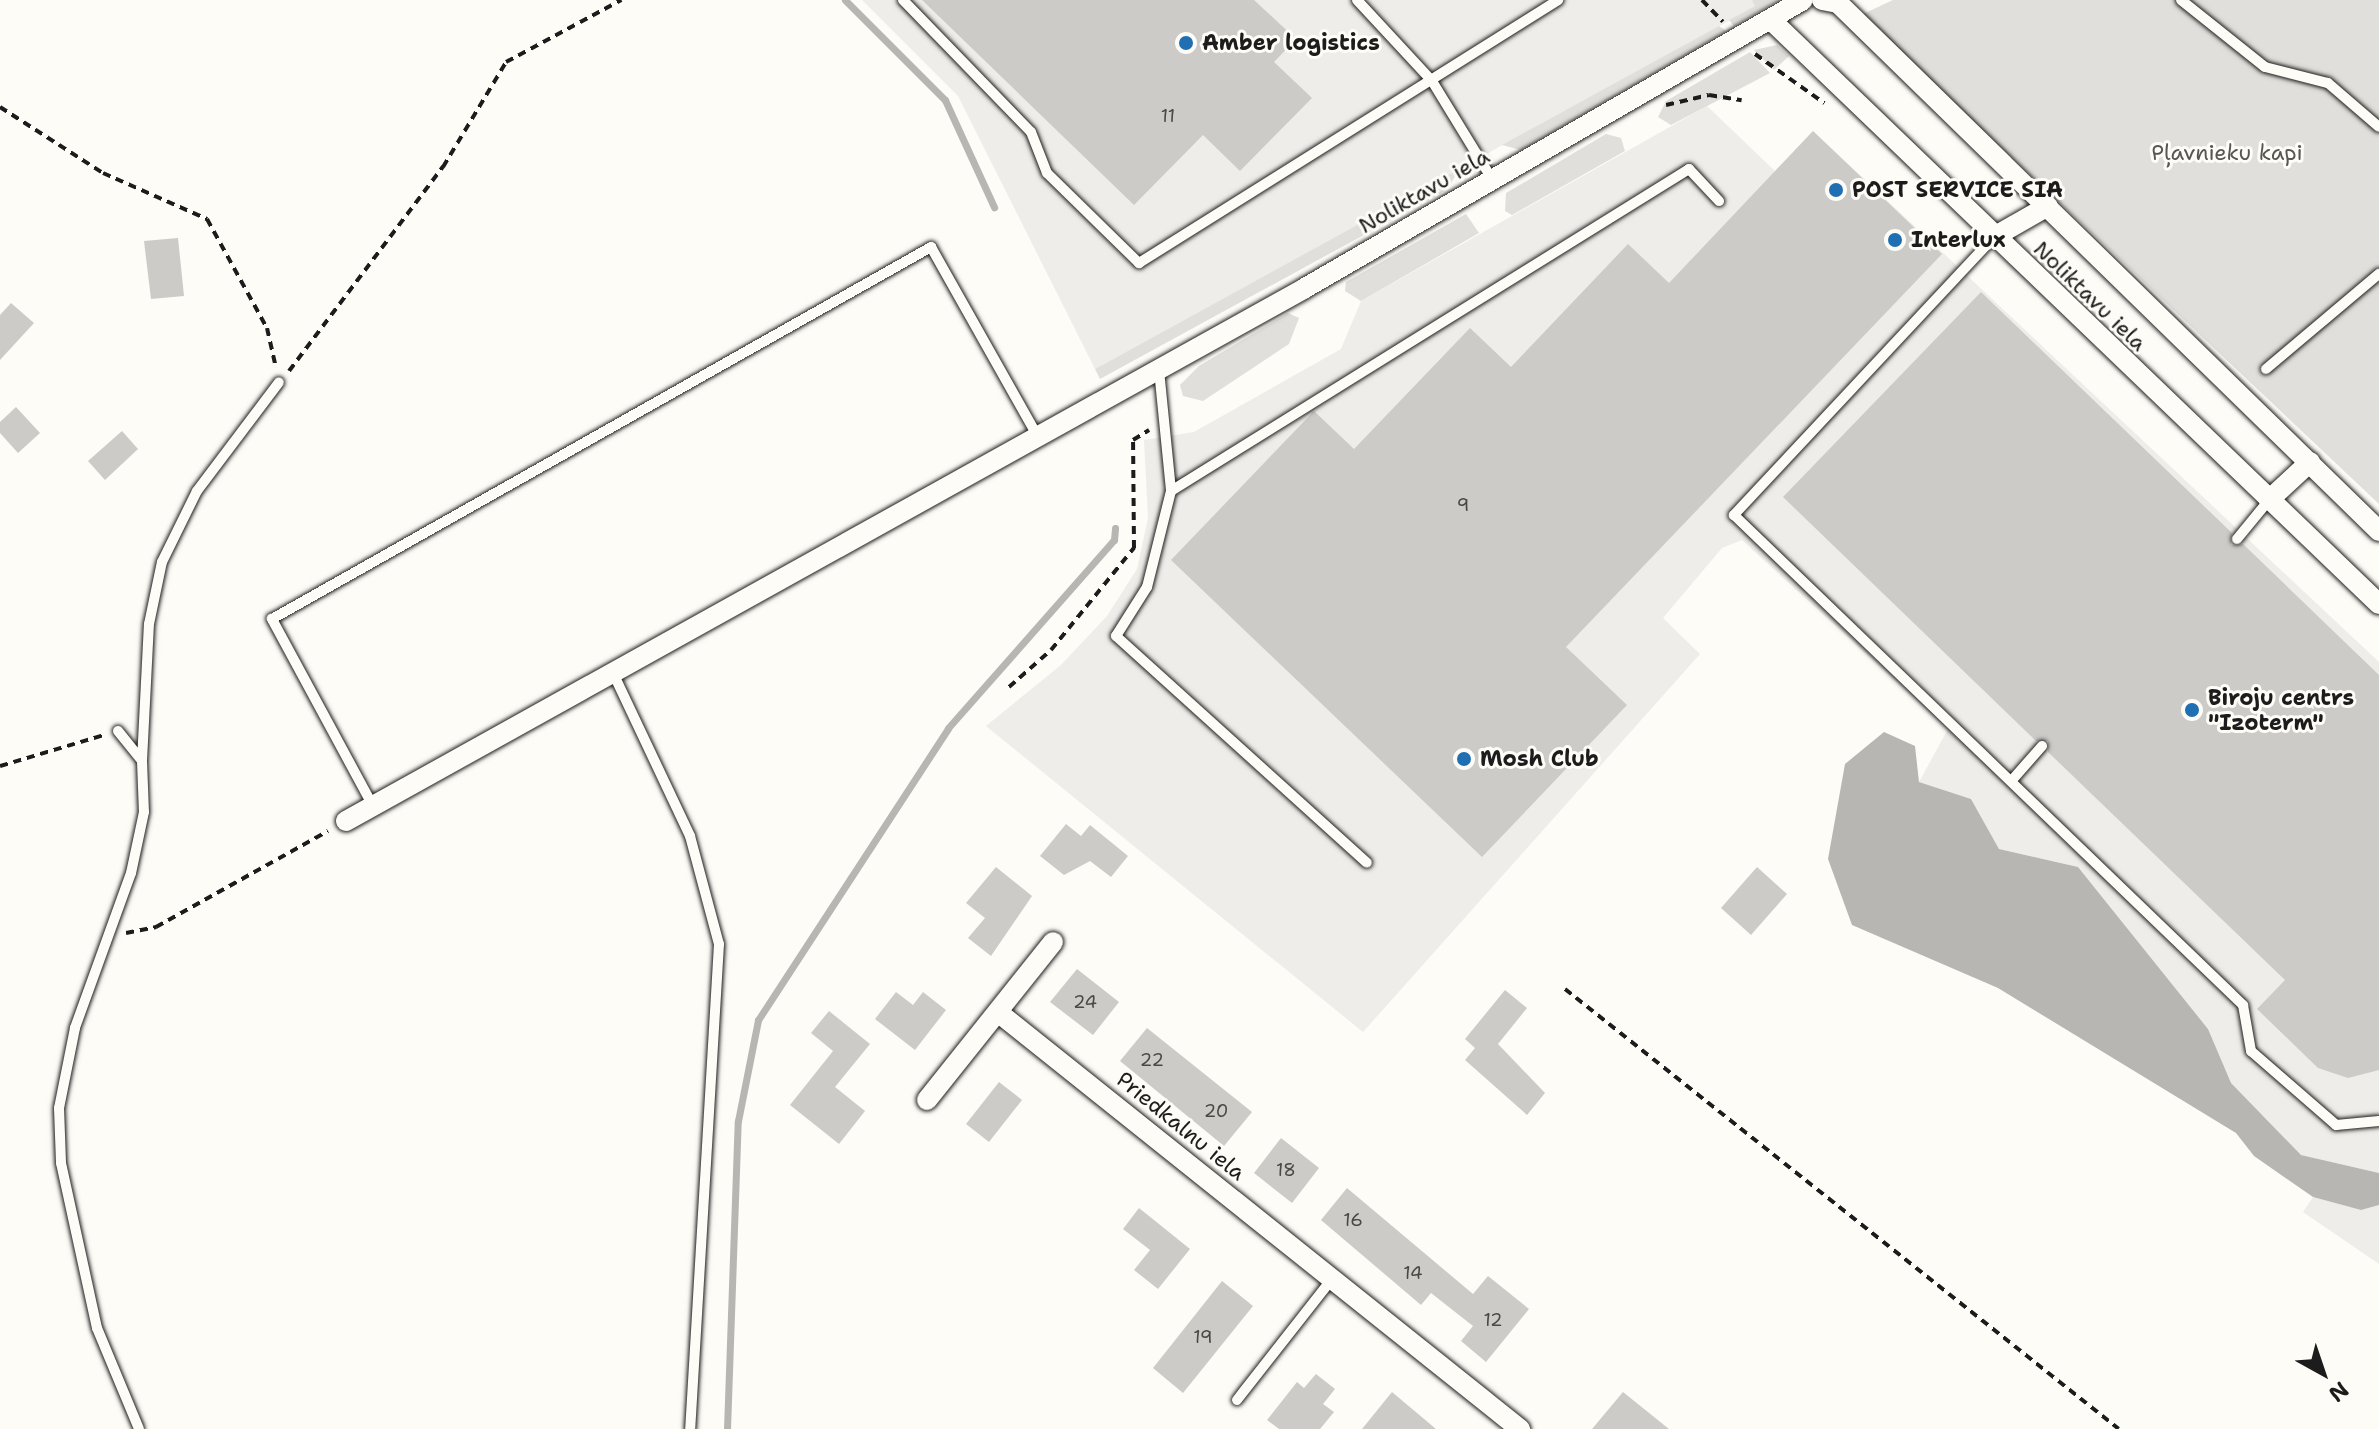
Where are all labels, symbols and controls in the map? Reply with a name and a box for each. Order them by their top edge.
place label: Amber logistics [1202,30,1380,56]
marker: Amber logistics [1177,34,1195,52]
house number: 11 [1161,105,1175,127]
park label: Pļavnieku kapi [2151,140,2303,166]
street label: Noliktavu iela [1354,143,1494,239]
place label: POST SERVICE SIA [1852,177,2063,203]
marker: POST SERVICE SIA [1827,181,1845,199]
place label: Interlux [1911,227,2006,253]
marker: Interlux [1886,231,1904,249]
street label: Noliktavu iela [2028,236,2152,356]
house number: 9 [1457,494,1469,516]
place label: Biroju centrs "Izoterm" [2208,684,2354,736]
marker: Biroju centrs "Izoterm" [2183,701,2201,719]
place label: Mosh Club [1480,746,1599,772]
marker: Mosh Club [1455,750,1473,768]
house number: 24 [1073,991,1097,1013]
house number: 22 [1140,1049,1164,1071]
street label: Priedkalnu iela [1111,1066,1251,1186]
house number: 20 [1204,1100,1228,1122]
house number: 18 [1276,1159,1296,1181]
house number: 16 [1343,1209,1363,1231]
house number: 14 [1403,1262,1423,1284]
house number: 12 [1483,1309,1503,1331]
house number: 19 [1193,1326,1213,1348]
north arrow [2283,1333,2363,1413]
text: N [2323,1375,2355,1408]

